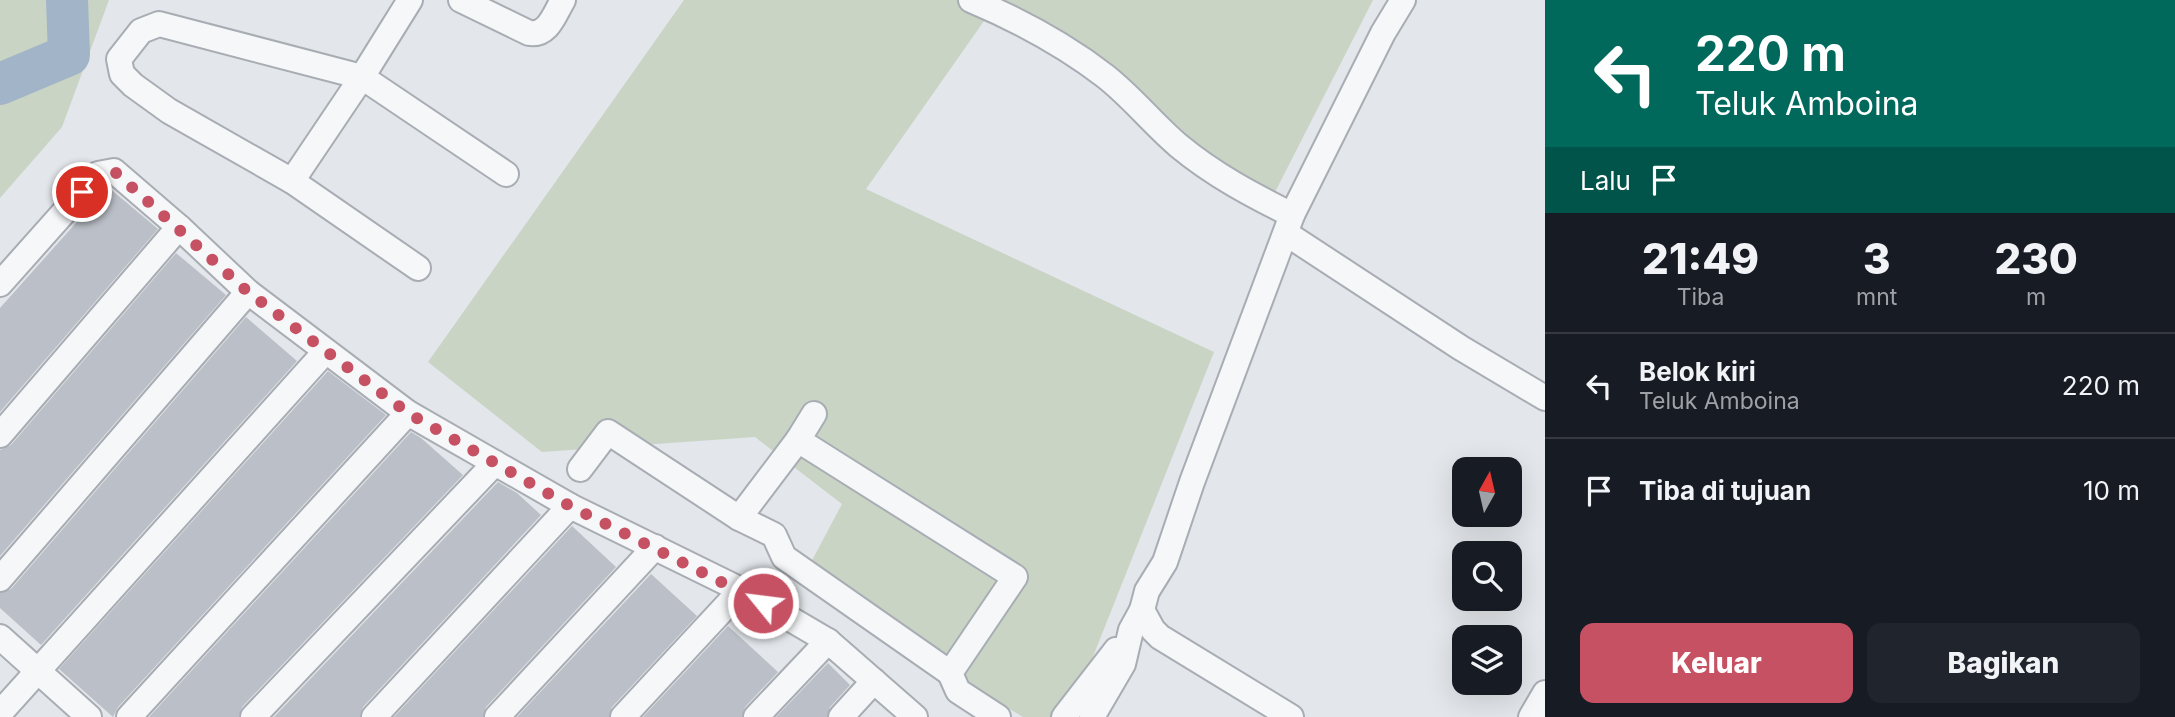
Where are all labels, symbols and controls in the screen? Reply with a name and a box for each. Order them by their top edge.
text: 220 m [1695,24,1846,83]
icon: left [1580,28,1671,119]
text: Teluk Amboina [1695,84,1919,123]
icon: arrive [1645,161,1683,199]
pin [52,162,112,222]
text: Lalu [1580,165,1631,196]
icon: arrive [63,173,101,211]
text: 21:49 [1642,233,1759,284]
text: 3 [1863,233,1890,284]
text: 230 [1994,233,2078,284]
text: Tiba [1677,283,1724,311]
text: mnt [1856,283,1897,311]
text: m [2026,283,2046,311]
text: Belok kiri [1639,356,1756,387]
icon: left [1580,367,1618,405]
text: 220 m [2062,370,2140,401]
text: Teluk Amboina [1639,387,1800,415]
north arrow [1452,457,1522,527]
map controls [1452,457,1522,695]
icon: arrive [1580,472,1618,510]
text: Tiba di tujuan [1639,475,1811,506]
text: 10 m [2083,475,2140,506]
button: search [1452,541,1522,611]
position arrow [726,566,800,640]
button: Keluar [1580,623,1853,703]
button: Bagikan [1867,623,2140,703]
button: layers [1452,625,1522,695]

